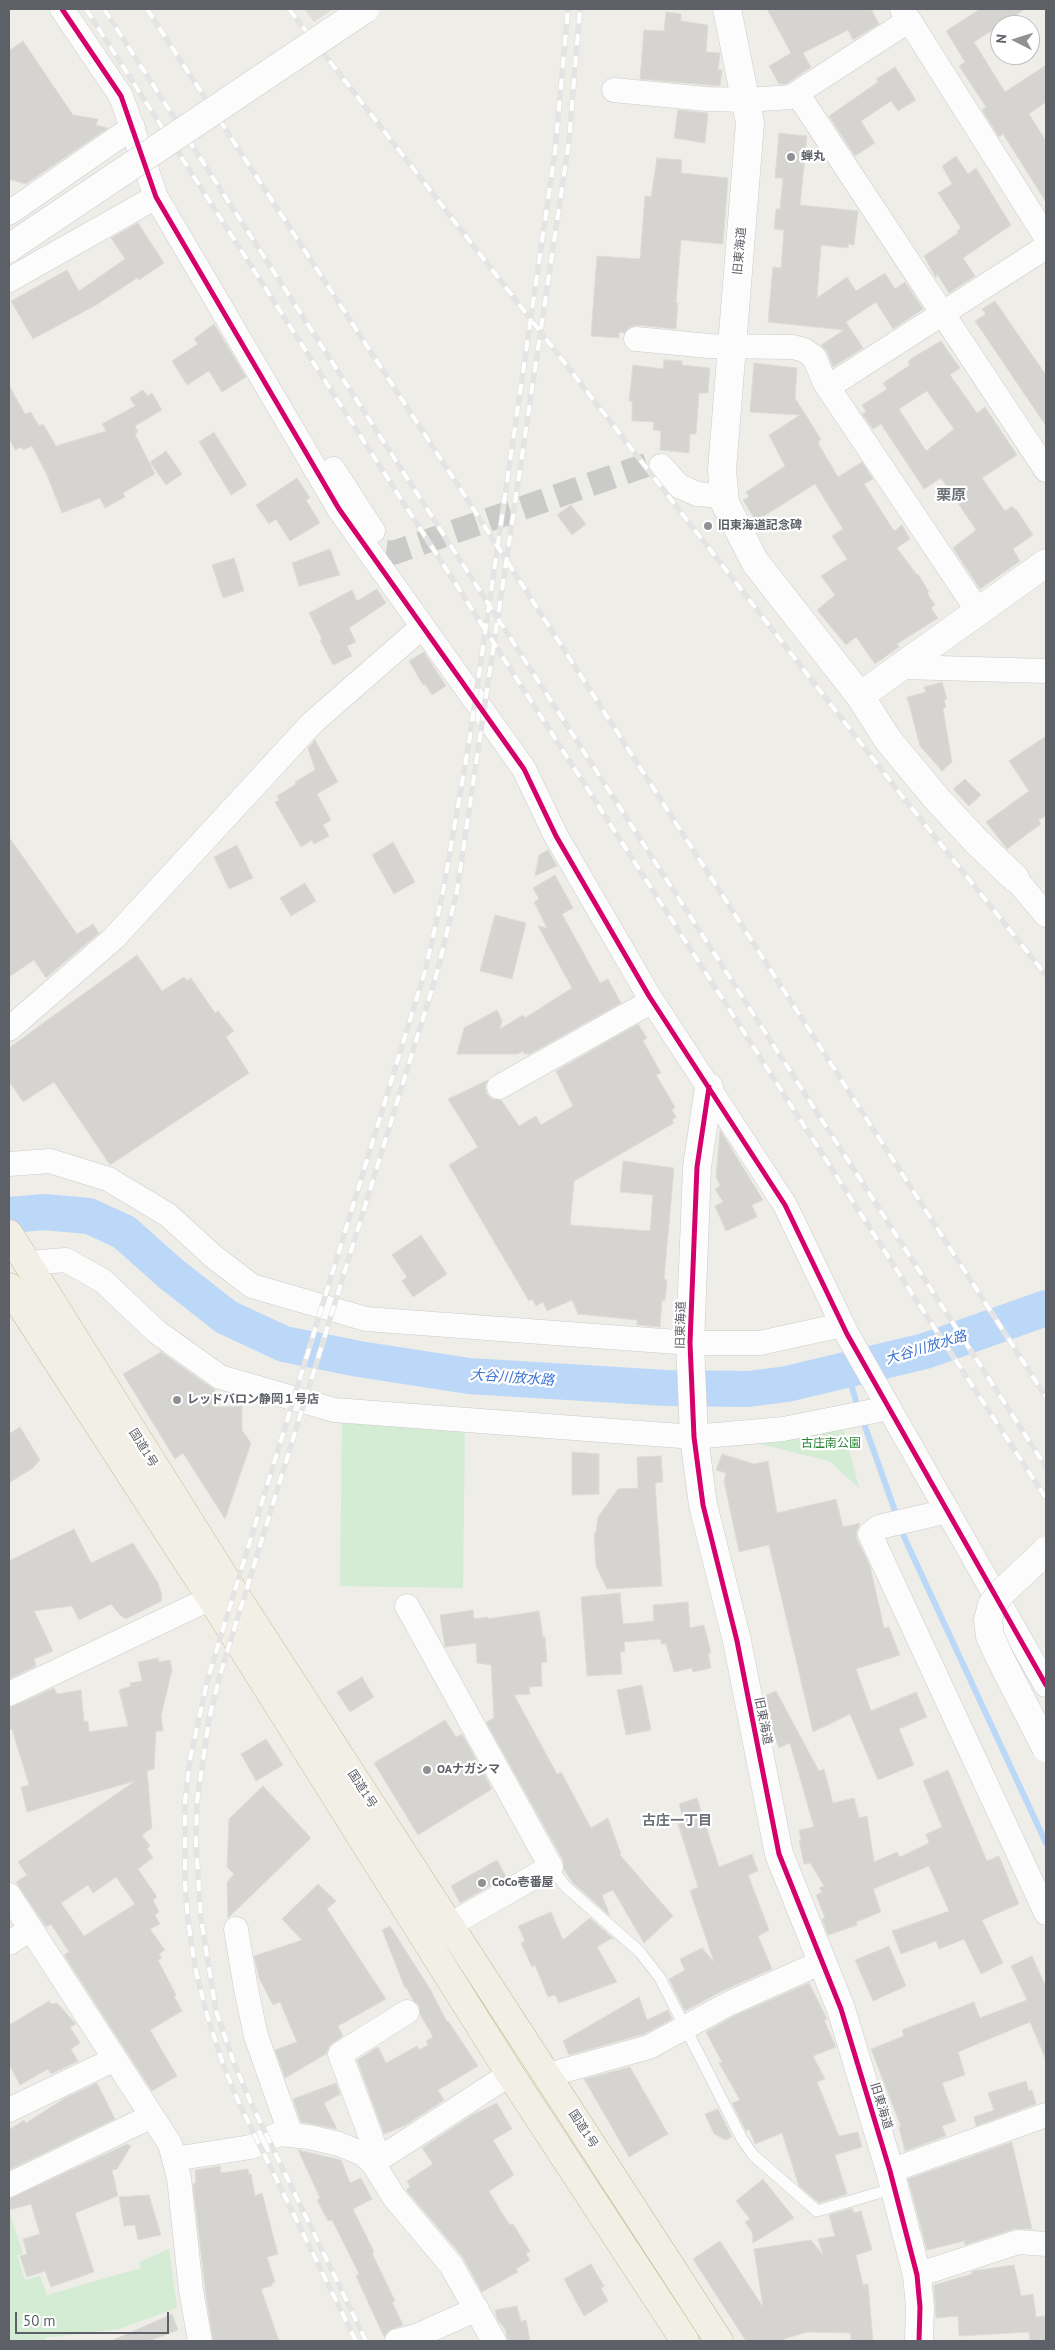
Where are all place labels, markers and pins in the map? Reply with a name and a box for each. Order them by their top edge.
place label: 蝉丸 [801,150,825,164]
marker: 蝉丸 [785,151,797,163]
place label: 旧東海道記念碑 [718,519,802,533]
marker: 旧東海道記念碑 [702,520,714,532]
place label: レッドバロン静岡１号店 [187,1393,319,1407]
marker: レッドバロン静岡１号店 [171,1394,183,1406]
place label: OAナガシマ [437,1763,500,1777]
marker: OAナガシマ [421,1764,433,1776]
place label: CoCo壱番屋 [492,1876,553,1890]
marker: CoCo壱番屋 [476,1877,488,1889]

